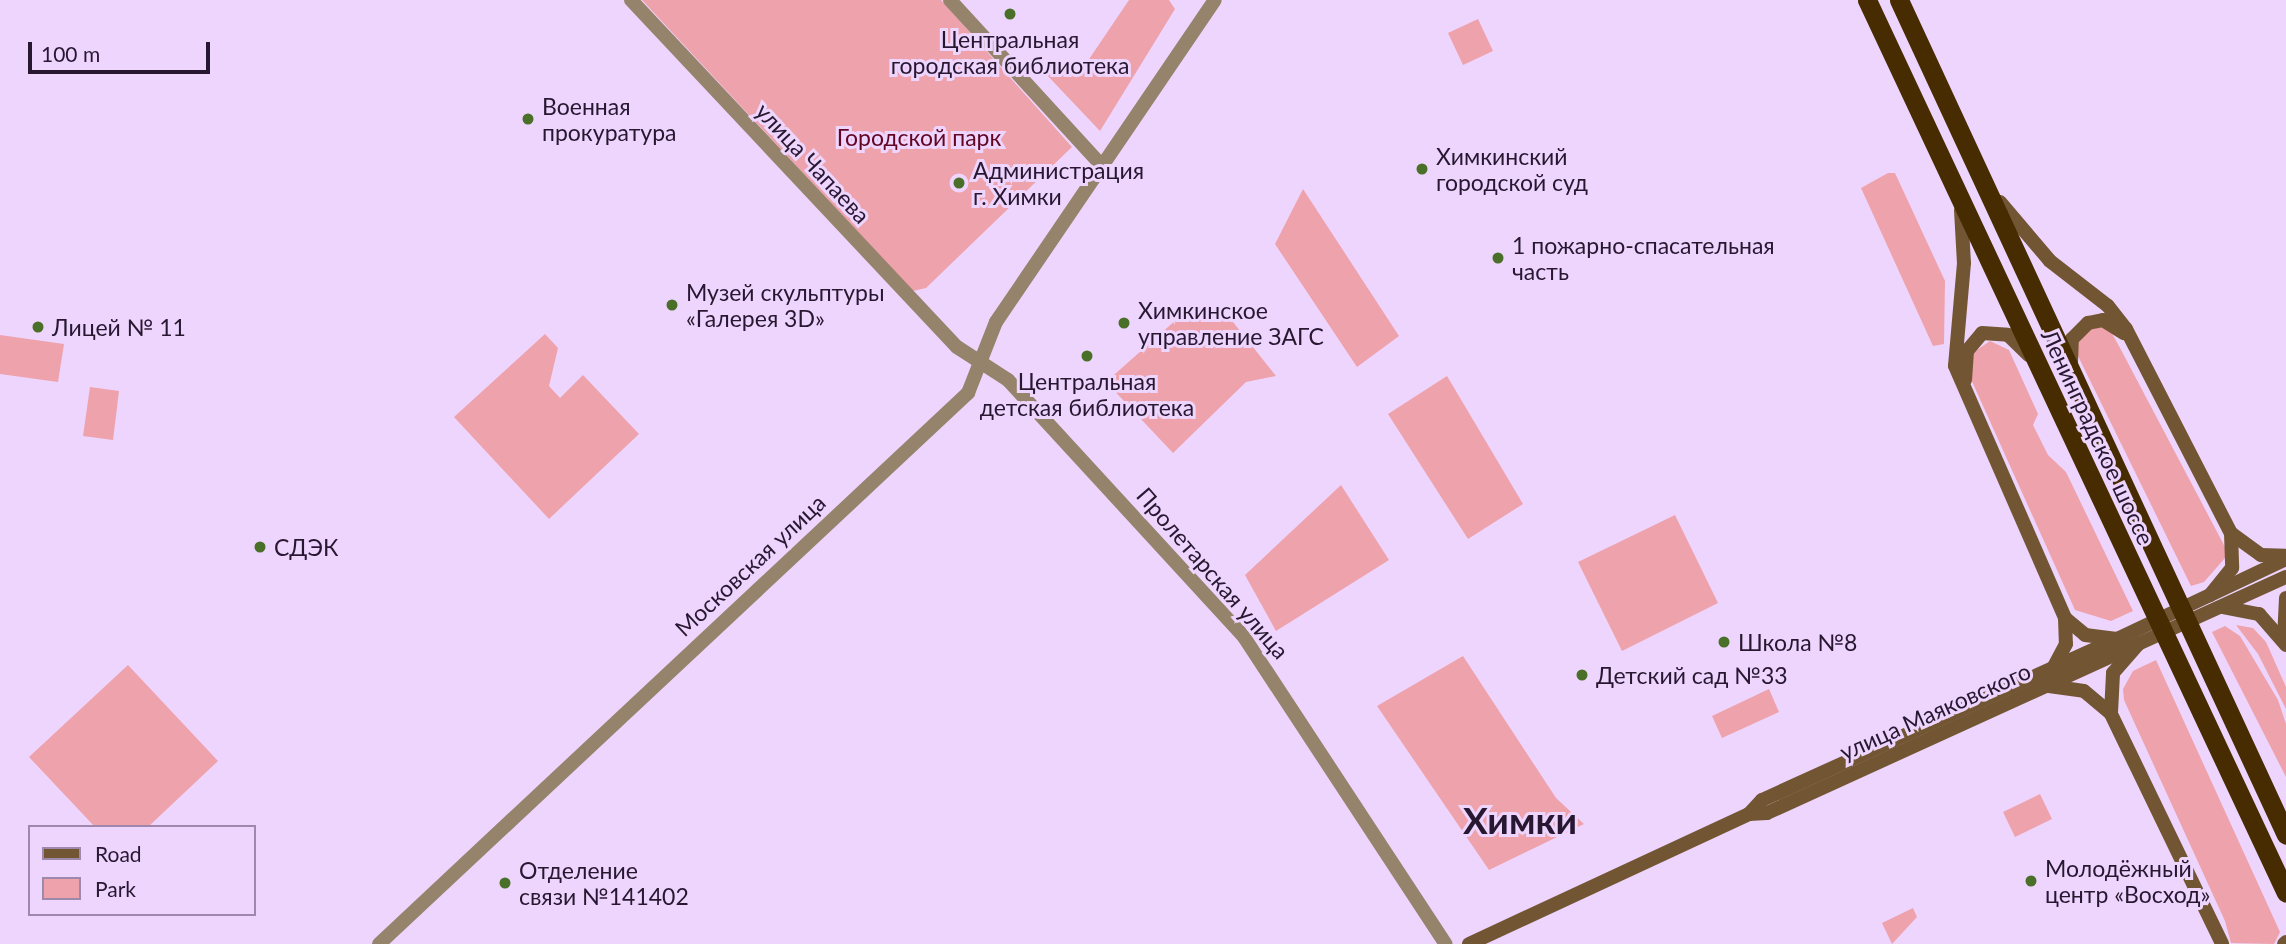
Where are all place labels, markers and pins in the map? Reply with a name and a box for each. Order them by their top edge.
marker: Центральная городская библиотека [1002,6,1018,22]
place label: Центральная городская библиотека [891,25,1129,79]
place label: Военная прокуратура [542,92,676,146]
marker: Военная прокуратура [520,111,536,127]
place label: Химкинский городской суд [1436,142,1588,196]
place label: Администрация г. Химки [973,156,1144,210]
marker: Химкинский городской суд [1414,161,1430,177]
marker: Администрация г. Химки [951,175,967,191]
place label: 1 пожарно-спасательная часть [1512,231,1775,285]
marker: 1 пожарно-спасательная часть [1490,250,1506,266]
place label: Музей скульптуры «Галерея 3D» [686,278,885,332]
place label: Химкинское управление ЗАГС [1138,296,1324,350]
marker: Музей скульптуры «Галерея 3D» [664,297,680,313]
place label: Лицей № 11 [52,313,186,341]
marker: Химкинское управление ЗАГС [1116,315,1132,331]
marker: Лицей № 11 [30,319,46,335]
marker: Центральная детская библиотека [1079,348,1095,364]
place label: Центральная детская библиотека [980,367,1194,421]
place label: СДЭК [274,533,338,561]
marker: СДЭК [252,539,268,555]
place label: Школа №8 [1738,628,1857,656]
marker: Школа №8 [1716,634,1732,650]
place label: Детский сад №33 [1596,661,1788,689]
marker: Детский сад №33 [1574,667,1590,683]
place label: Молодёжный центр «Восход» [2045,854,2210,908]
place label: Отделение связи №141402 [519,856,689,910]
marker: Молодёжный центр «Восход» [2023,873,2039,889]
marker: Отделение связи №141402 [497,875,513,891]

